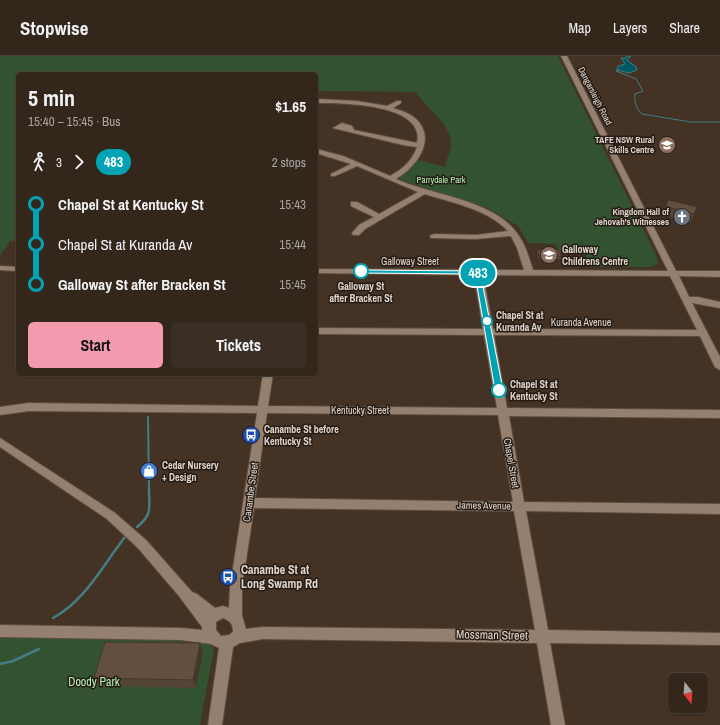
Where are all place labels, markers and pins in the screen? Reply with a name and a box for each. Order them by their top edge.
place label: TAFE NSW Rural Skills Centre [595,134,654,156]
school or university icon: TAFE NSW Rural Skills Centre [657,135,677,155]
place label: Kingdom Hall of Jehovah's Witnesses [595,206,670,228]
church icon: Kingdom Hall of Jehovah's Witnesses [672,207,692,227]
place label: Galloway Childrens Centre [562,243,629,268]
school or university icon: Galloway Childrens Centre [539,245,559,265]
marker: Galloway St after Bracken St [353,263,369,279]
place label: Galloway St after Bracken St [330,280,393,305]
place label: Chapel St at Kuranda Av [496,309,544,334]
marker: Chapel St at Kuranda Av [481,315,493,327]
place label: Chapel St at Kentucky St [510,378,558,403]
marker: Chapel St at Kentucky St [491,382,507,398]
place label: Canambe St before Kentucky St [264,423,339,448]
bus stop icon: Canambe St before Kentucky St [241,425,261,445]
place label: Cedar Nursery + Design [162,459,219,484]
shop icon: Cedar Nursery + Design [139,461,159,481]
place label: Canambe St at Long Swamp Rd [241,562,318,592]
bus stop icon: Canambe St at Long Swamp Rd [218,567,238,587]

